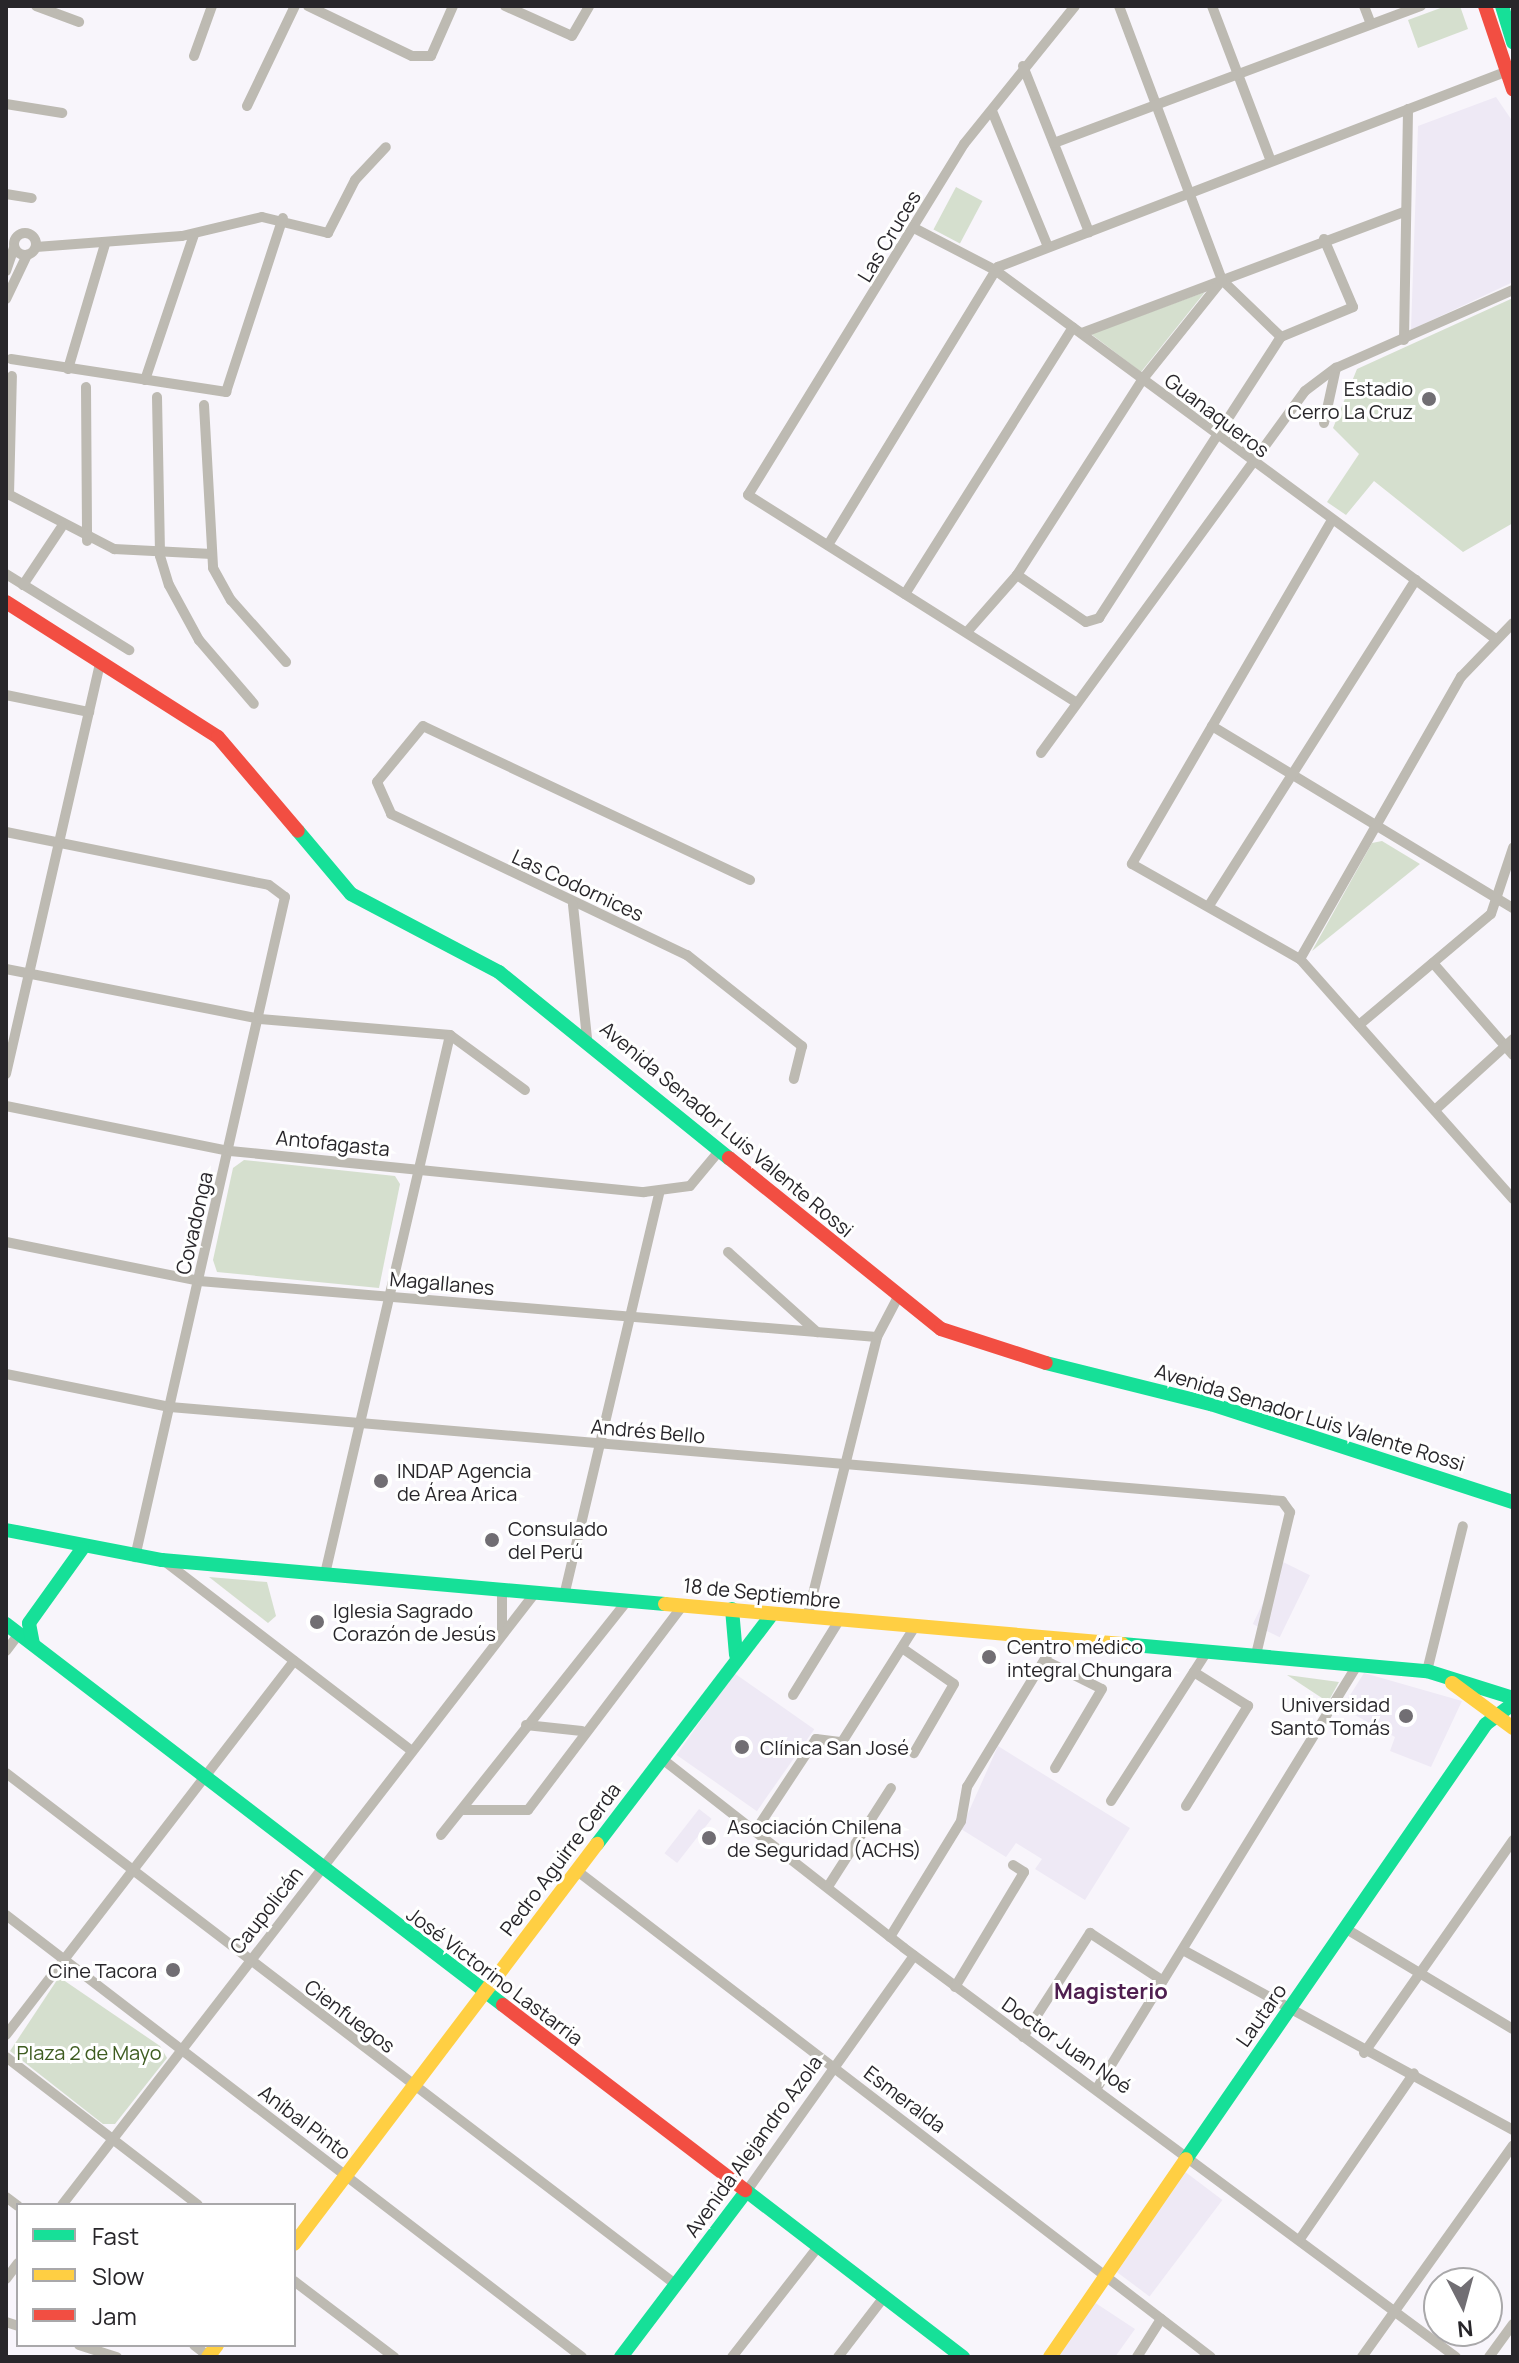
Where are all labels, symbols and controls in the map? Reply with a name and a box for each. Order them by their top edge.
street label: Las Cruces [852,186,926,286]
street label: Guanaqueros [1160,368,1274,462]
place label: Estadio Cerro La Cruz [1288,376,1413,423]
marker: Estadio Cerro La Cruz [1420,390,1438,408]
street label: Las Codornices [508,844,648,926]
street label: Avenida Senador Luis Valente Rossi [596,1016,858,1242]
street label: Antofagasta [275,1125,391,1161]
street label: Covadonga [171,1169,217,1277]
street label: Magallanes [388,1266,496,1300]
street label: Avenida Senador Luis Valente Rossi [1152,1358,1468,1476]
street label: Andrés Bello [590,1414,706,1448]
place label: INDAP Agencia de Área Arica [397,1458,531,1505]
marker: INDAP Agencia de Área Arica [372,1472,390,1490]
place label: Consulado del Perú [508,1516,608,1563]
marker: Consulado del Perú [483,1531,501,1549]
street label: 18 de Septiembre [682,1573,842,1613]
place label: Iglesia Sagrado Corazón de Jesús [333,1598,496,1645]
marker: Iglesia Sagrado Corazón de Jesús [308,1613,326,1631]
place label: Centro médico integral Chungara [1007,1634,1172,1681]
marker: Centro médico integral Chungara [978,1646,1000,1668]
place label: Universidad Santo Tomás [1271,1692,1390,1739]
marker: Universidad Santo Tomás [1397,1707,1415,1725]
place label: Clínica San José [760,1735,909,1759]
marker: Clínica San José [731,1736,753,1758]
street label: Pedro Aguirre Cerda [495,1778,625,1940]
place label: Asociación Chilena de Seguridad (ACHS) [727,1814,921,1861]
marker: Asociación Chilena de Seguridad (ACHS) [698,1827,720,1849]
street label: Caupolicán [224,1862,308,1958]
street label: José Victorino Lastarria [402,1902,588,2050]
place label: Cine Tacora [48,1958,157,1982]
marker: Cine Tacora [164,1961,182,1979]
street label: Cienfuegos [300,1974,400,2058]
district label: Magisterio [1054,1979,1168,2005]
street label: Lautaro [1231,1979,1291,2051]
street label: Doctor Juan Noé [998,1991,1136,2099]
park label: Plaza 2 de Mayo [16,2040,162,2064]
street label: Avenida Alejandro Azola [679,2051,827,2241]
street label: Esmeralda [859,2061,951,2137]
street label: Aníbal Pinto [254,2080,356,2164]
legend [16,2203,296,2347]
text: Fast [92,2219,139,2252]
text: Slow [92,2259,145,2292]
north arrow [1423,2267,1503,2347]
text: Jam [92,2299,137,2332]
text: N [1456,2313,1475,2345]

